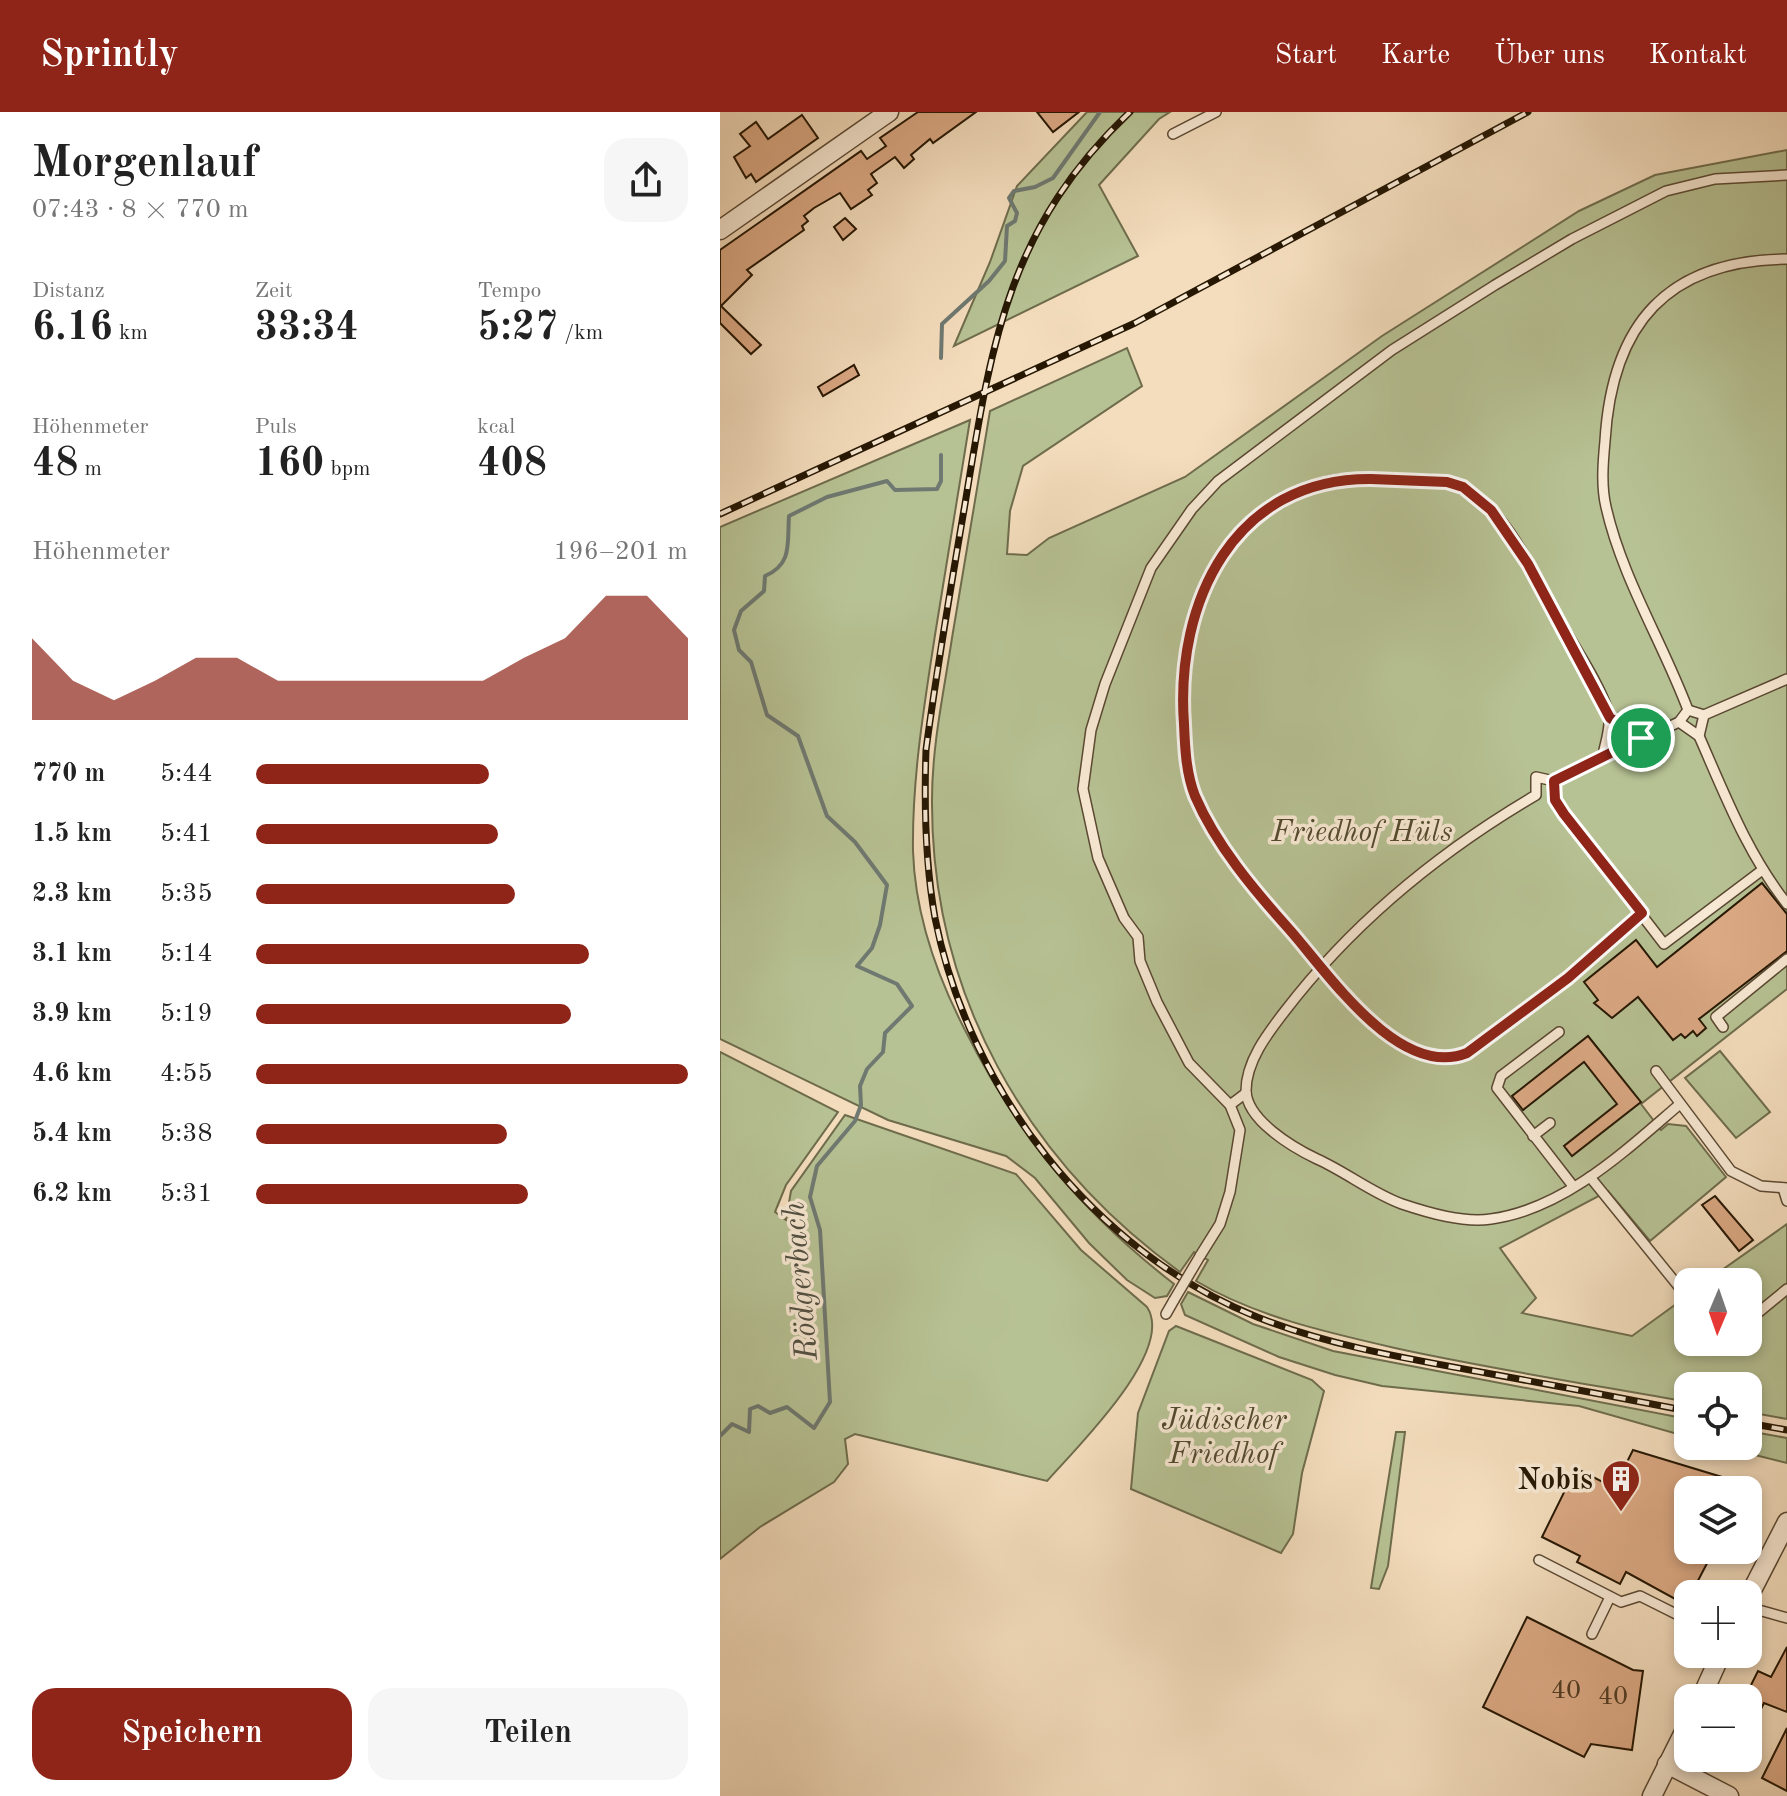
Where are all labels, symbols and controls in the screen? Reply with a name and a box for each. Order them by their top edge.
text: Sprintly [40,37,179,75]
text: Start [1275,42,1337,70]
text: Karte [1381,42,1450,70]
text: Über uns [1494,42,1605,70]
text: Kontakt [1649,42,1747,70]
button: share [604,138,688,222]
text: Morgenlauf [32,142,258,186]
text: 07:43 · 8 × 770 m [32,197,249,223]
text: Distanz [32,280,105,302]
text: Zeit [255,280,293,302]
text: Tempo [477,280,541,302]
text: 6.16 [32,309,113,349]
text: 33:34 [255,309,359,349]
text: 5:27 [477,309,558,349]
text: km [113,322,148,344]
text: /km [558,322,603,344]
text: Höhenmeter [32,416,149,438]
text: Puls [255,416,297,438]
text: kcal [477,416,515,438]
text: 48 [32,445,78,485]
text: 160 [255,445,324,485]
text: 408 [477,445,547,485]
text: m [78,458,102,480]
text: bpm [324,458,371,480]
text: Höhenmeter [32,539,170,565]
text: 196–201 m [553,539,688,565]
pin [1607,704,1675,772]
icon: arrive [1619,716,1663,760]
text: 770 m [32,761,105,787]
text: 5:44 [160,761,213,787]
park label: Friedhof Hüls [1270,818,1453,848]
text: 1.5 km [32,821,112,847]
text: 5:41 [160,821,213,847]
text: 2.3 km [32,881,112,907]
text: 5:35 [160,881,213,907]
text: 3.1 km [32,941,112,967]
text: 5:14 [160,941,213,967]
text: 3.9 km [32,1001,112,1027]
text: 5:19 [160,1001,213,1027]
text: 4.6 km [32,1061,112,1087]
text: 4:55 [160,1061,213,1087]
text: 5.4 km [32,1121,112,1147]
text: 5:38 [160,1121,213,1147]
text: 6.2 km [32,1181,112,1207]
text: 5:31 [160,1181,213,1207]
water label: Rödgerbach [779,1200,825,1363]
north arrow [1674,1268,1762,1356]
map controls [1674,1268,1762,1772]
button: locate [1674,1372,1762,1460]
park label: Jüdischer Friedhof [1161,1406,1288,1470]
building icon: Nobis [1600,1458,1642,1513]
place label: Nobis [1517,1466,1593,1496]
button: layers [1674,1476,1762,1564]
button: + [1674,1580,1762,1668]
house number: 40 [1551,1678,1581,1704]
house number: 40 [1598,1684,1628,1710]
button: − [1674,1684,1762,1772]
button: Speichern [32,1688,352,1780]
button: Teilen [368,1688,688,1780]

